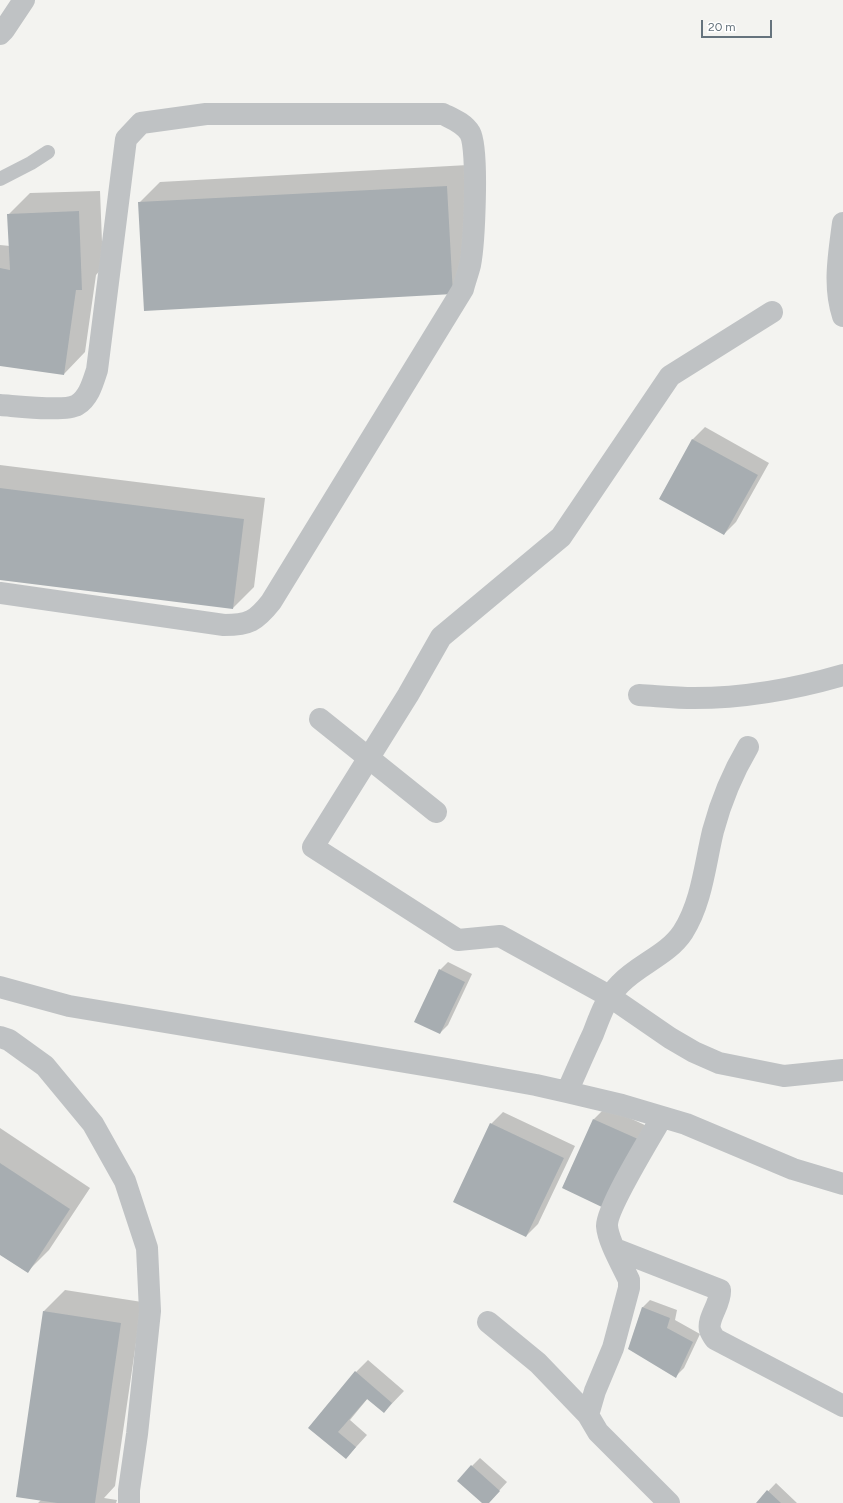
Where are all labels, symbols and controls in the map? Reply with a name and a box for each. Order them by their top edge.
scale bar [703,12,774,38]
text: 20 m [708,20,736,34]

